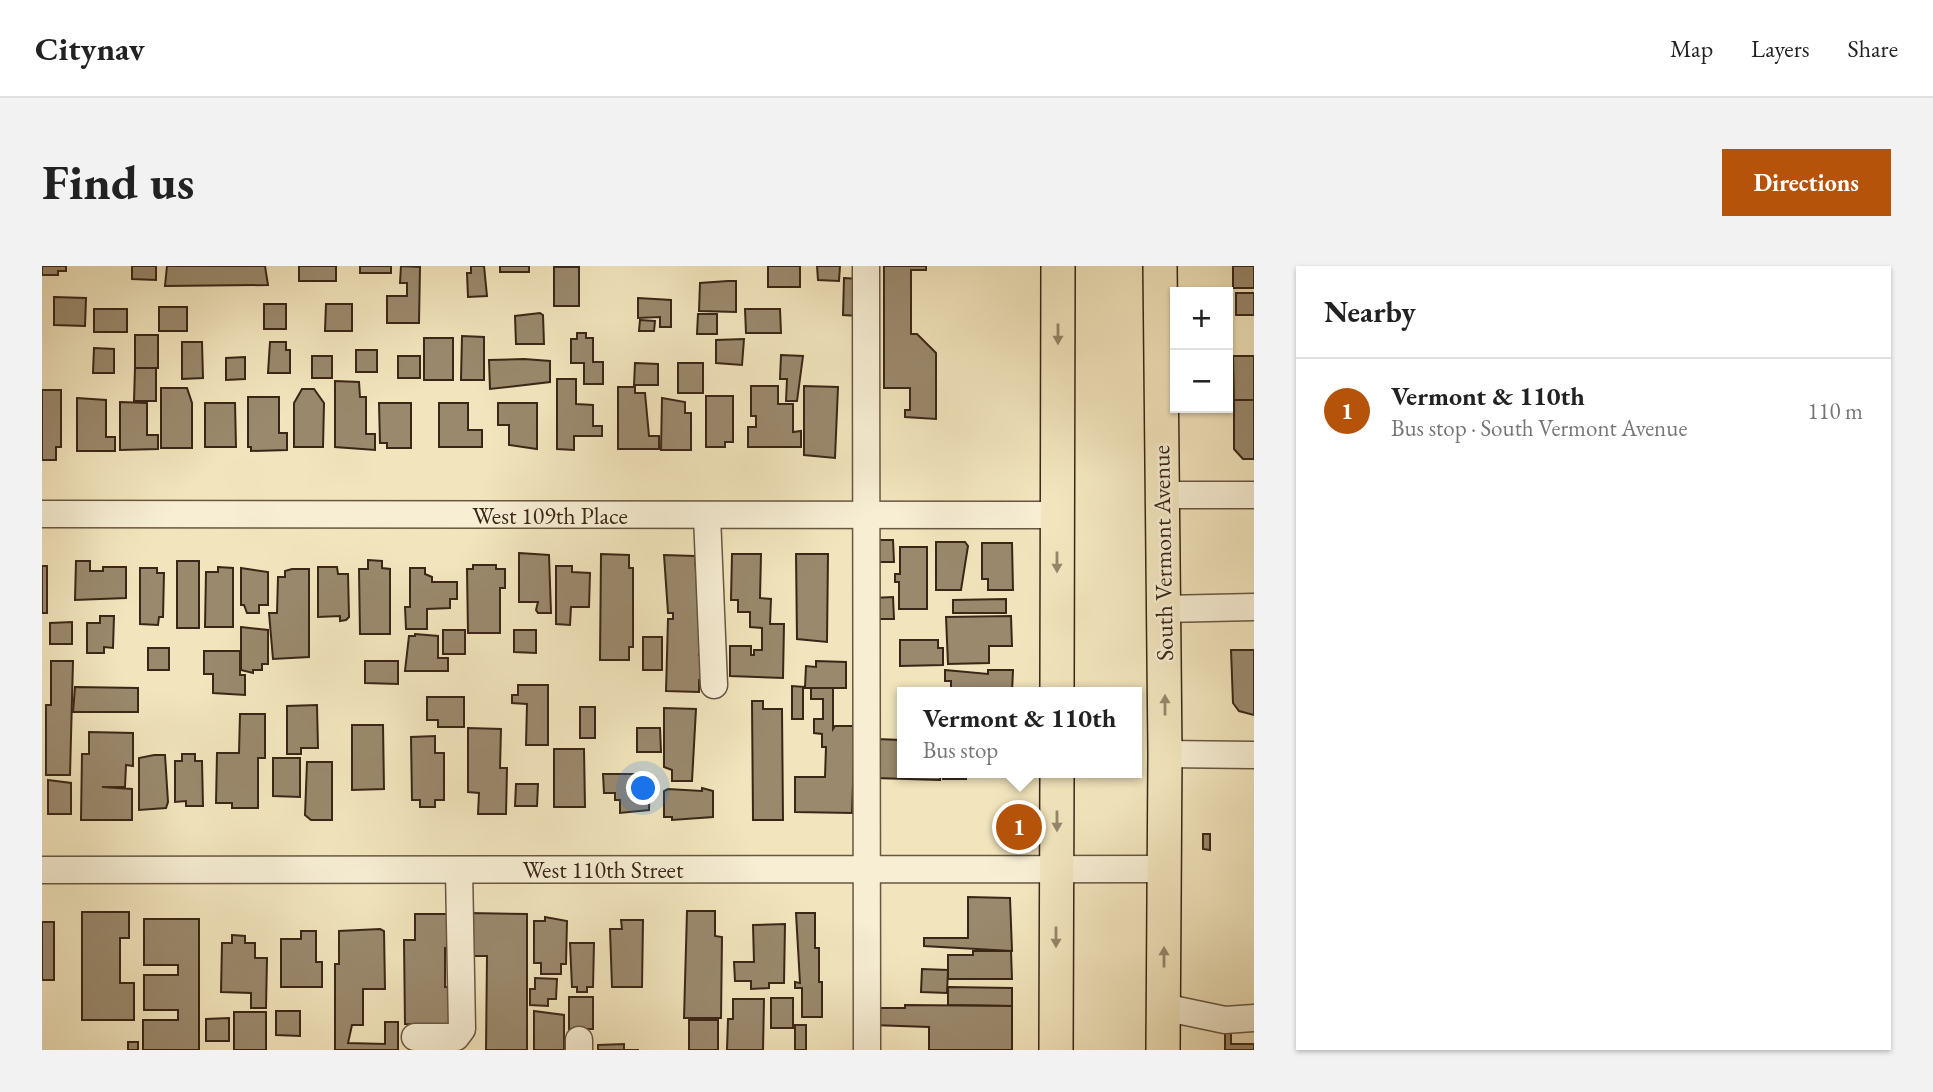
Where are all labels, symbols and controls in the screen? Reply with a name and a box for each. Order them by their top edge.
text: Citynav [35,27,145,70]
text: Map [1670,33,1713,64]
text: Layers [1751,33,1810,64]
text: Share [1848,33,1898,64]
button: Directions [1722,149,1891,216]
text: Find us [42,150,194,214]
map controls [1170,287,1233,413]
button: + [1170,287,1233,350]
text: Nearby [1324,292,1416,331]
one-way arrow [1052,323,1064,345]
button: − [1170,350,1233,413]
text: Vermont & 110th [1391,379,1585,413]
text: 1 [1341,396,1353,426]
text: 110 m [1807,396,1863,426]
text: Bus stop · South Vermont Avenue [1391,413,1687,443]
street label: South Vermont Avenue [1145,445,1180,661]
street label: West 109th Place [472,500,628,531]
one-way arrow [1051,551,1063,573]
popup [897,687,1142,778]
one-way arrow [1159,694,1171,716]
text: Vermont & 110th [923,701,1116,735]
text: Bus stop [923,735,998,765]
your location [626,771,660,805]
pin: 1 [996,801,1042,853]
one-way arrow [1051,810,1063,832]
street label: West 110th Street [522,854,684,885]
one-way arrow [1050,926,1062,948]
one-way arrow [1158,946,1170,968]

